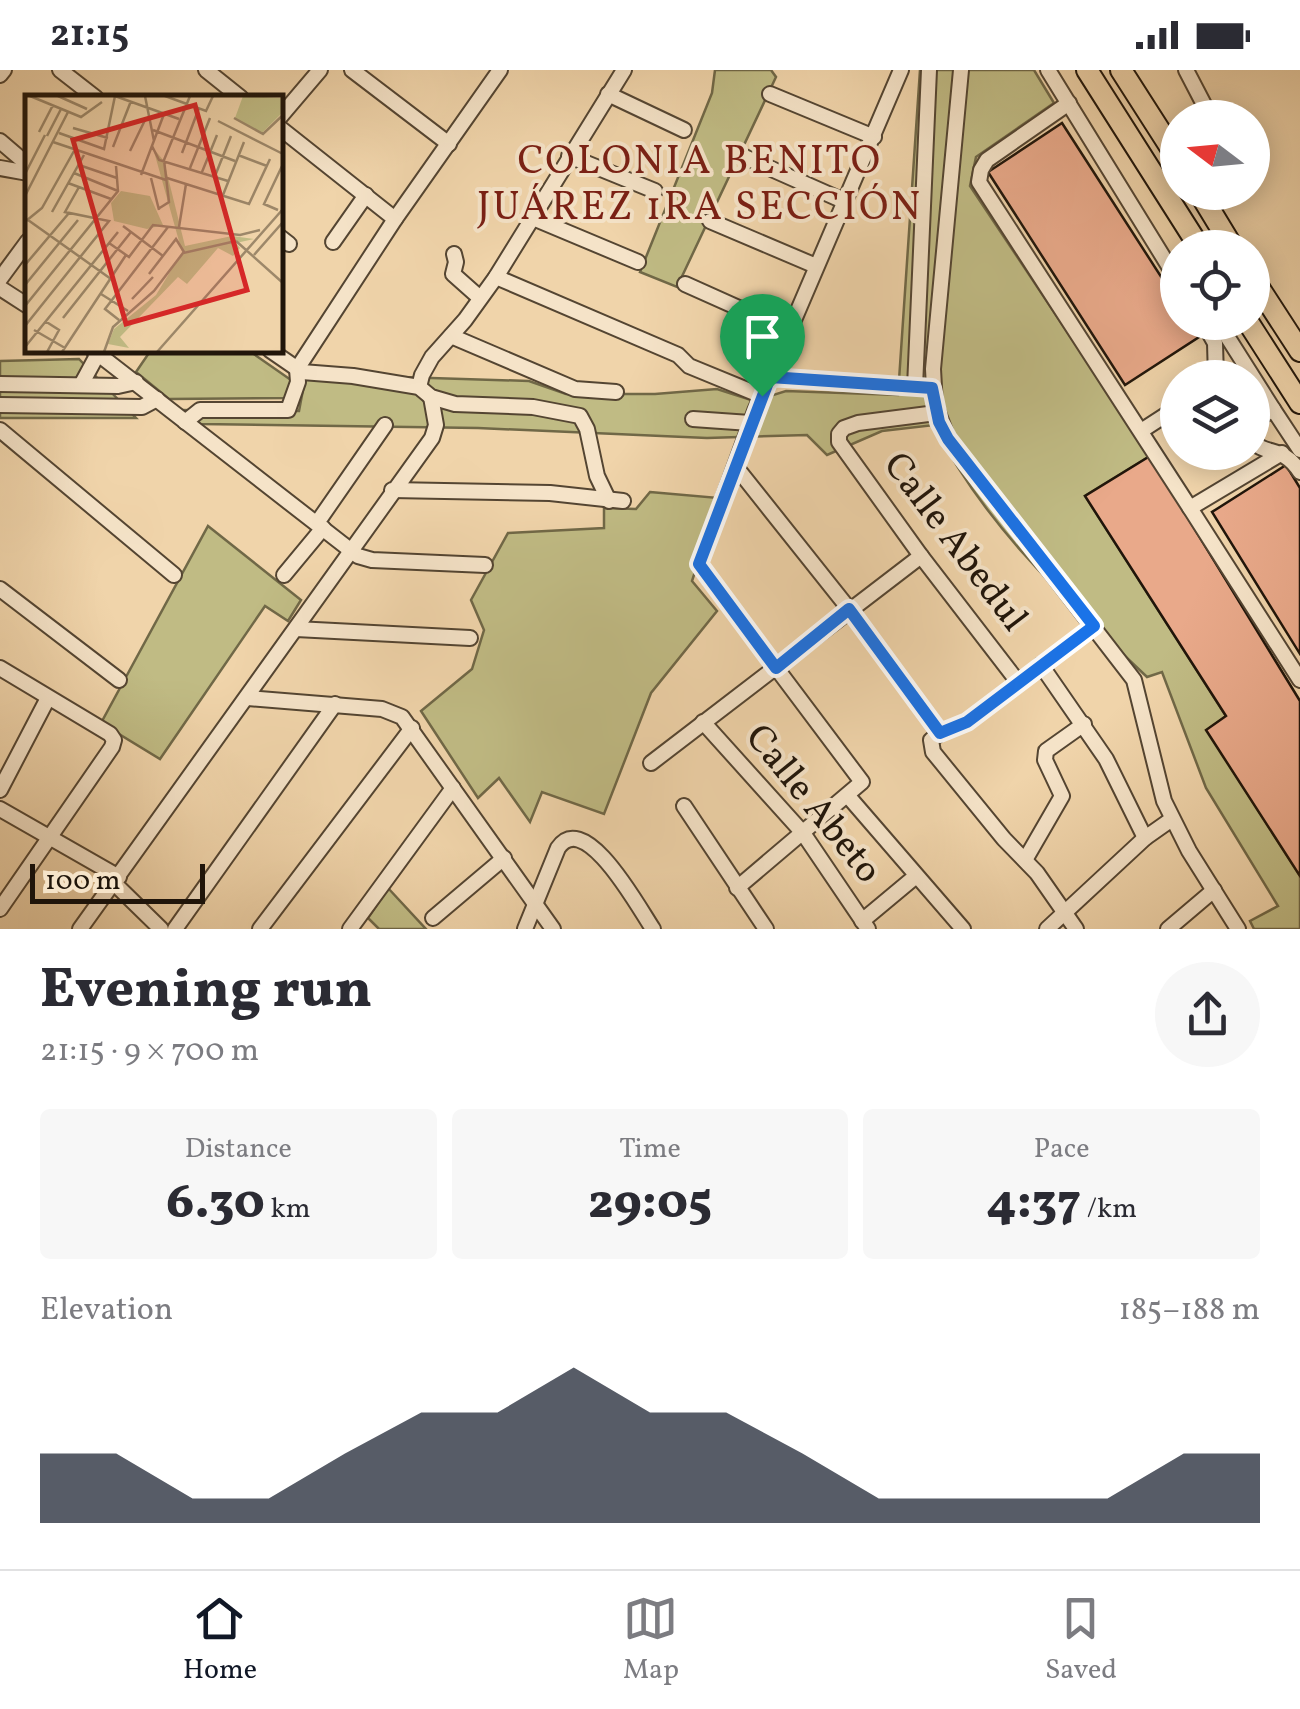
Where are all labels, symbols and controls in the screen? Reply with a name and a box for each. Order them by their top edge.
text: 21:15 [50,9,129,62]
inset map [25,95,282,352]
north arrow [1160,100,1270,210]
map controls [1160,100,1270,470]
district label: COLONIA BENITO JUÁREZ 1RA SECCIÓN [477,135,923,237]
button: locate [1160,230,1270,340]
pin [720,294,805,397]
icon: arrive [735,309,790,364]
button: layers [1160,360,1270,470]
street label: Calle Abedul [869,442,1039,644]
street label: Calle Abeto [731,714,893,896]
scale bar [30,859,205,904]
text: 100 m [45,862,120,901]
text: Evening run [40,954,372,1030]
button: share [1155,962,1260,1067]
text: 21:15 · 9 × 700 m [40,1030,259,1074]
text: Distance [185,1130,292,1169]
text: Time [619,1130,681,1169]
text: Pace [1034,1130,1090,1169]
text: 6.30 [166,1169,265,1239]
text: 29:05 [588,1169,712,1239]
text: 4:37 [986,1169,1081,1239]
text: km [265,1190,311,1229]
text: /km [1081,1190,1137,1229]
text: Elevation [40,1289,173,1333]
text: 185–188 m [1118,1289,1260,1333]
tab: Home [183,1591,257,1690]
tab: Map [623,1591,679,1690]
tab: Saved [1045,1591,1117,1690]

